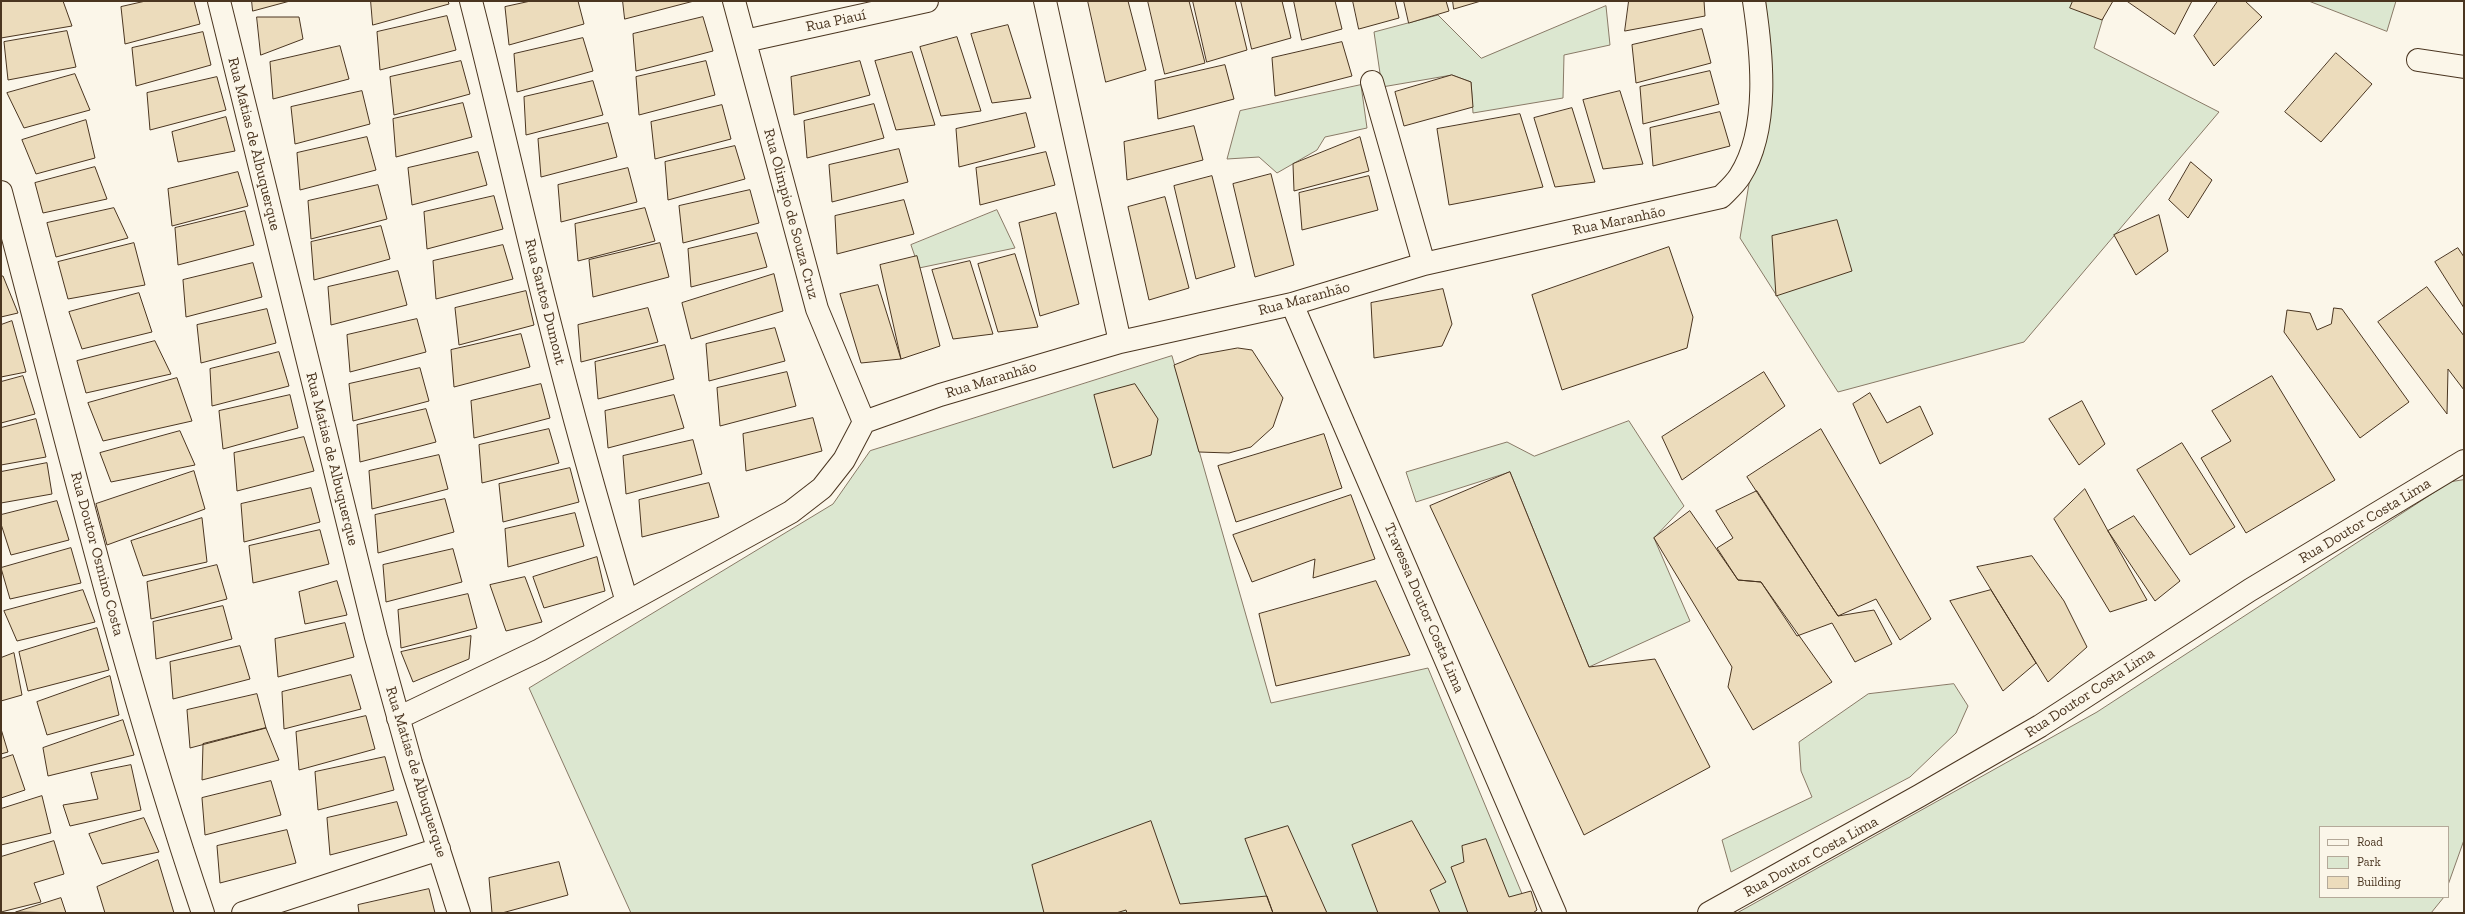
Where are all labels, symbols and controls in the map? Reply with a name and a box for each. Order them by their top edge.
street label: Rua Piauí [804,6,868,36]
street label: Rua Matias de Albuquerque [224,56,284,232]
street label: Rua Olimpio de Souza Cruz [760,127,822,301]
street label: Rua Maranhão [1571,202,1667,240]
street label: Rua Santos Dumont [521,237,569,367]
street label: Rua Maranhão [1256,278,1352,320]
street label: Rua Maranhão [943,358,1039,402]
street label: Rua Matias de Albuquerque [302,371,362,547]
street label: Rua Doutor Osmino Costa [66,470,128,638]
street label: Rua Doutor Costa Lima [2296,474,2434,568]
street label: Travessa Doutor Costa Lima [1380,520,1468,696]
street label: Rua Doutor Costa Lima [2022,644,2158,742]
street label: Rua Matias de Albuquerque [381,684,451,860]
street label: Rua Doutor Costa Lima [1741,813,1881,901]
legend [2319,826,2449,898]
text: Road [2357,835,2383,849]
text: Park [2357,855,2381,869]
text: Building [2357,875,2401,889]

